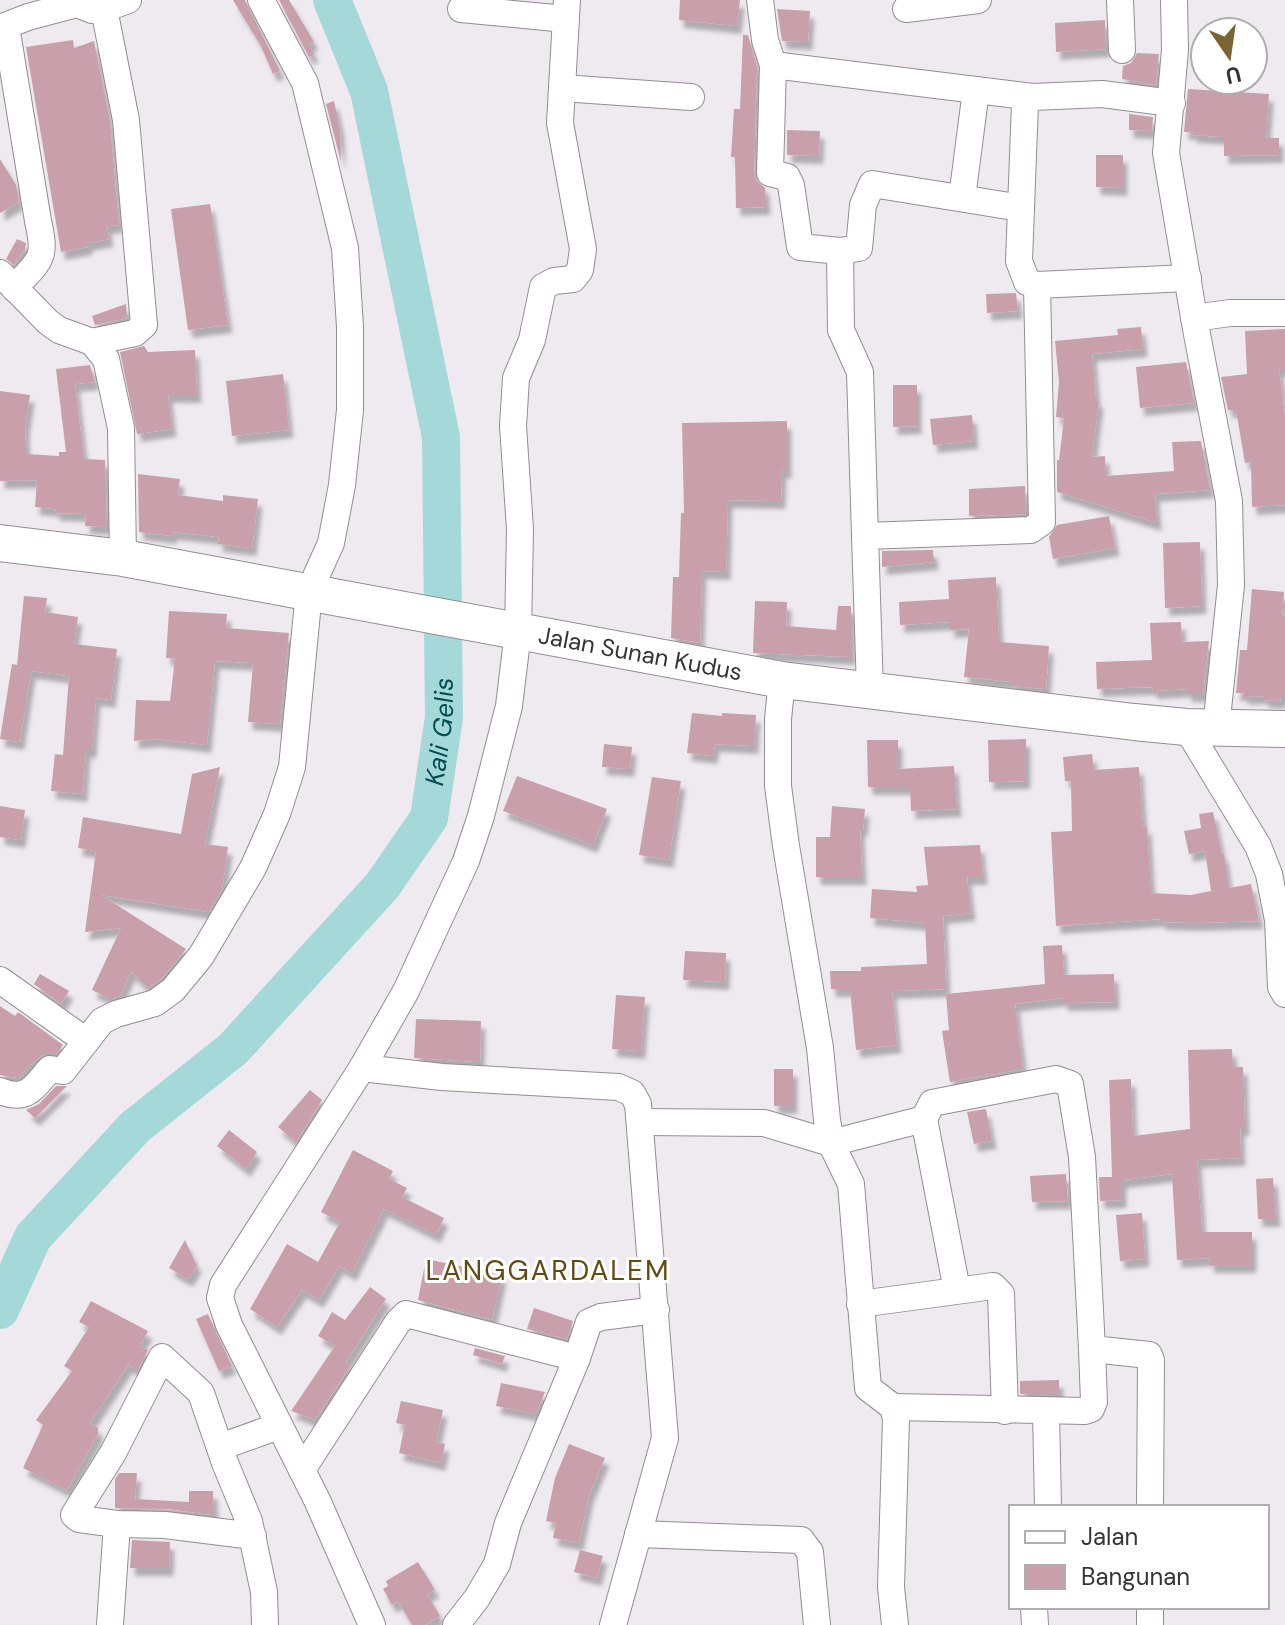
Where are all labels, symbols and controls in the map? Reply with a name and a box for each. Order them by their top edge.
north arrow [1189,16,1269,96]
text: U [1223,59,1244,91]
street label: Jalan Sunan Kudus [536,619,745,687]
water label: Kali Gelis [417,678,461,788]
district label: LANGGARDALEM [426,1252,670,1289]
legend [1009,1505,1269,1609]
text: Jalan [1081,1521,1138,1552]
text: Bangunan [1081,1561,1190,1592]

